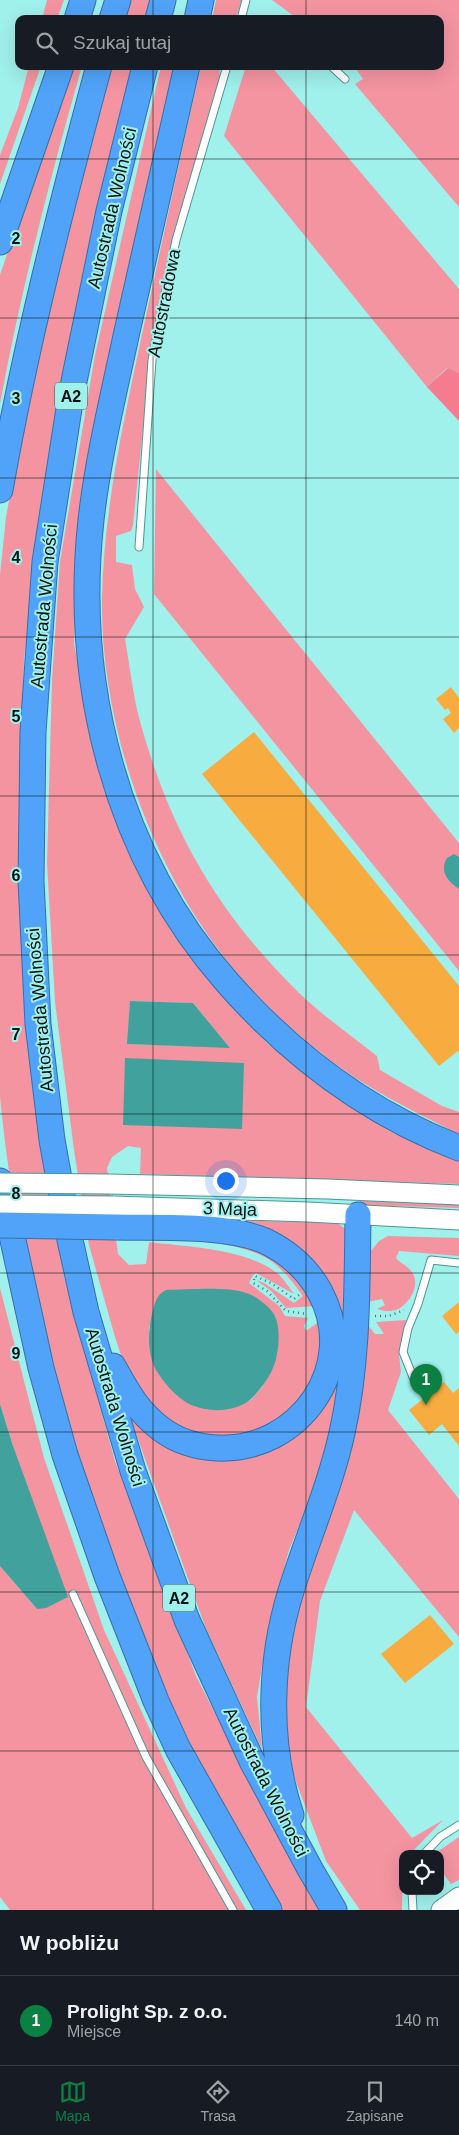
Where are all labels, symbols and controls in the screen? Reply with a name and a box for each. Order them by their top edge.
search box [15,15,444,70]
icon: search [33,29,61,57]
text: Szukaj tutaj [73,32,171,53]
street label: Autostrada Wolności [84,125,140,291]
text: 2 [12,230,21,247]
street label: Autostradowa [144,246,185,359]
road number: A2 [55,382,87,410]
text: 3 [12,390,21,407]
street label: Autostrada Wolności [27,523,61,689]
text: 4 [12,549,21,566]
text: 5 [12,708,21,725]
text: 6 [12,867,21,884]
street label: Autostrada Wolności [23,927,57,1093]
text: 7 [12,1026,21,1043]
your location [213,1168,239,1194]
text: 8 [12,1185,21,1202]
street label: 3 Maja [203,1198,258,1220]
street label: Autostrada Wolności [81,1325,149,1489]
text: 9 [12,1345,21,1362]
pin: 1 [410,1364,442,1405]
road number: A2 [163,1585,195,1612]
street label: Autostrada Wolności [220,1704,312,1860]
map controls [399,1850,444,1895]
button: locate [399,1850,444,1895]
text: W pobliżu [20,1931,119,1954]
text: Prolight Sp. z o.o. [67,2001,227,2022]
text: 1 [32,2012,40,2029]
text: 140 m [395,2012,439,2029]
text: Miejsce [67,2023,121,2040]
tab: Mapa [55,2078,90,2124]
tab: Trasa [201,2078,236,2124]
tab: Zapisane [346,2078,404,2124]

